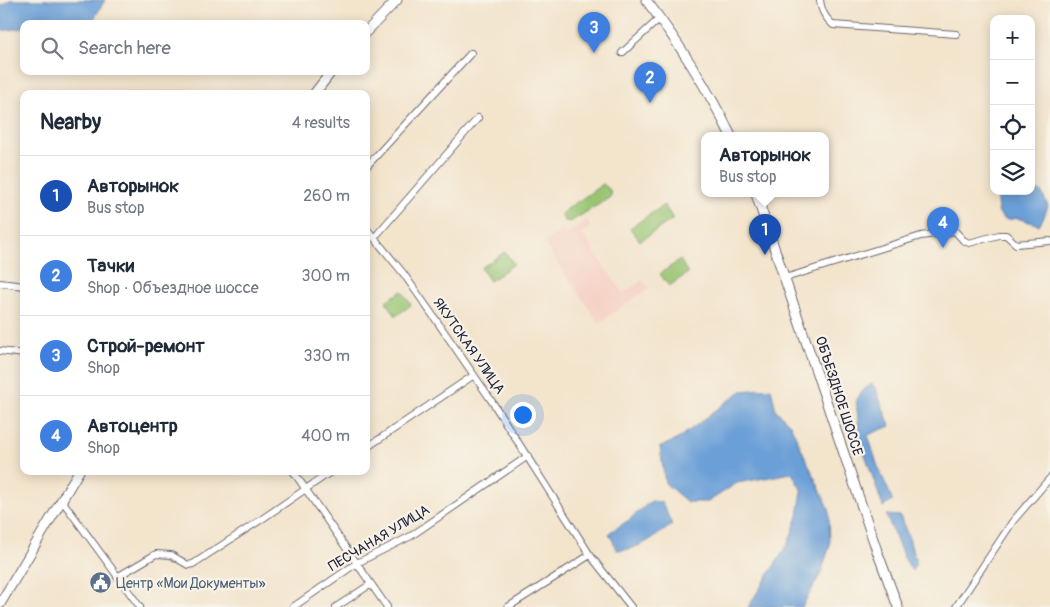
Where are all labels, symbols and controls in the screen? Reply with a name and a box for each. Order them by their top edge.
pin: 3 [578,12,610,53]
map controls [990,15,1035,195]
button: + [990,15,1035,60]
search box [20,20,370,75]
icon: search [38,34,66,62]
text: Search here [78,36,171,60]
button: − [990,60,1035,105]
pin: 2 [634,62,666,103]
button: locate [990,105,1035,150]
text: Nearby [40,109,101,136]
text: 4 results [292,113,350,133]
popup [701,132,829,197]
text: Авторынок [719,143,811,167]
button: layers [990,150,1035,195]
text: Bus stop [719,167,777,187]
text: Авторынок [87,174,179,198]
text: 1 [53,186,59,206]
text: 260 m [303,186,350,206]
text: Bus stop [87,198,145,218]
pin: 4 [927,207,959,248]
pin: 1 [749,214,781,255]
text: Тачки [87,254,134,278]
text: 2 [52,266,60,286]
text: 300 m [302,266,350,286]
text: Shop · Объездное шоссе [87,278,259,298]
street label: ЯКУТСКАЯ УЛИЦА [429,295,509,397]
text: Строй-ремонт [87,334,205,358]
street label: ОБЪЕЗДНОЕ ШОССЕ [812,334,866,458]
text: 3 [52,346,60,366]
text: 330 m [304,346,350,366]
text: Shop [87,358,120,378]
your location [510,402,536,428]
text: Автоцентр [87,414,178,438]
text: 4 [51,426,61,446]
text: 400 m [301,426,350,446]
text: Shop [87,438,120,458]
street label: ПЕСЧАНАЯ УЛИЦА [325,501,433,575]
public building icon: Центр «Мои Документы» [88,571,112,595]
place label: Центр «Мои Документы» [116,575,266,592]

